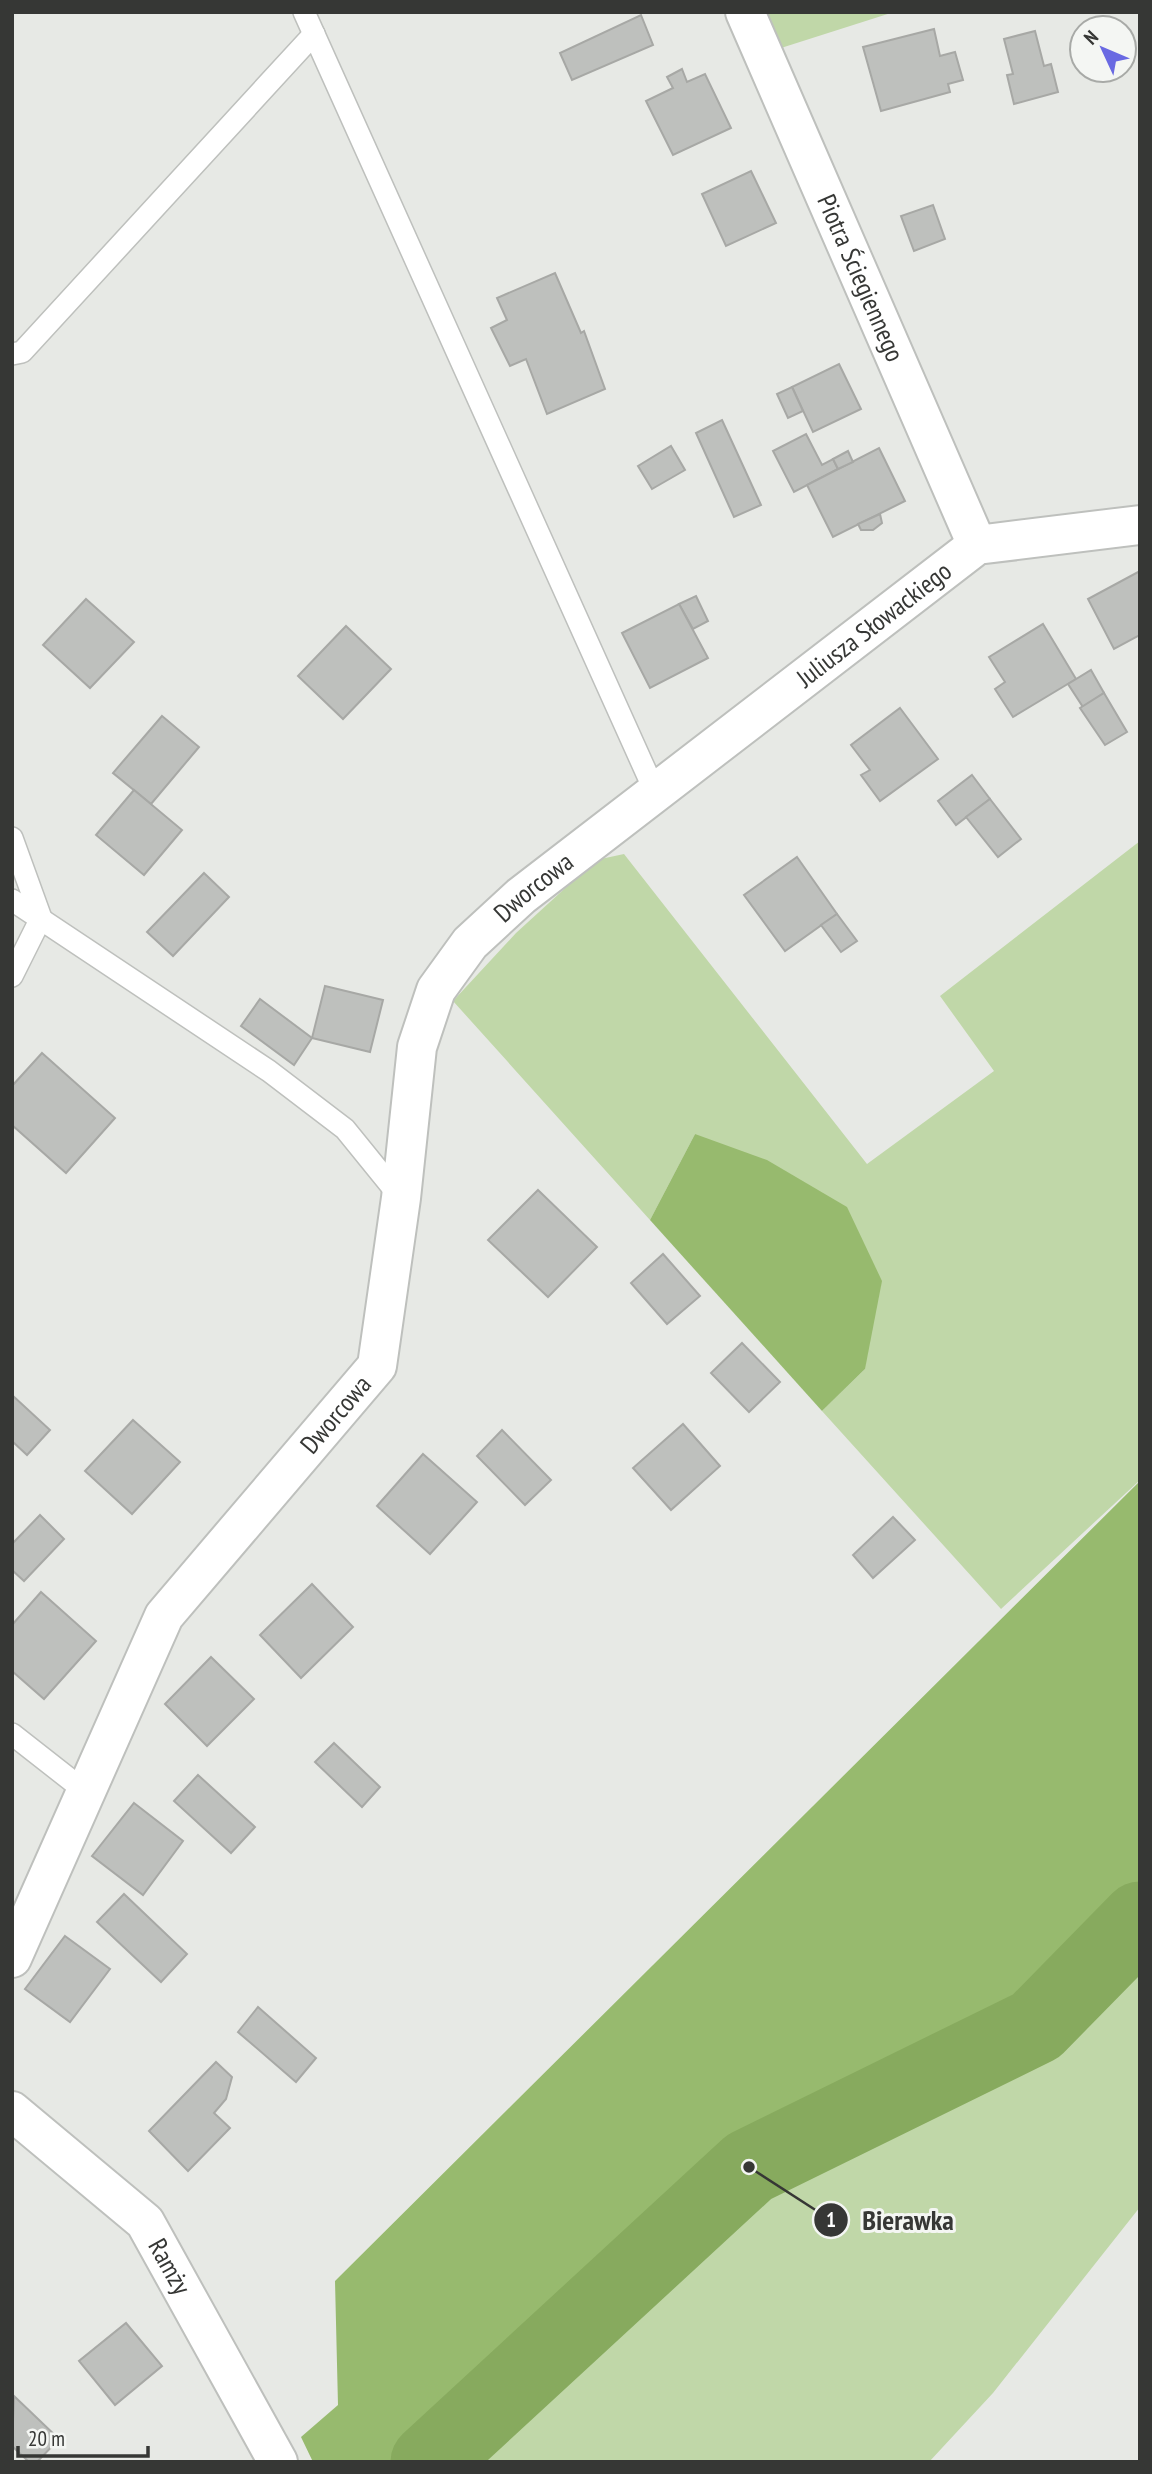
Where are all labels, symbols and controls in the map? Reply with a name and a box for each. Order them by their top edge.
north arrow [1068,14,1138,84]
text: N [1079,25,1103,49]
street label: Piotra Ściegiennego [810,189,912,366]
street label: Juliusza Słowackiego [789,554,958,695]
street label: Dworcowa [487,845,580,929]
street label: Dworcowa [293,1368,378,1460]
callout: Bierawka [814,2196,968,2245]
text: Bierawka [862,2201,954,2238]
text: 1 [826,2206,836,2233]
street label: Ramży [141,2232,199,2300]
scale bar [18,2414,147,2458]
text: 20 m [28,2425,65,2452]

